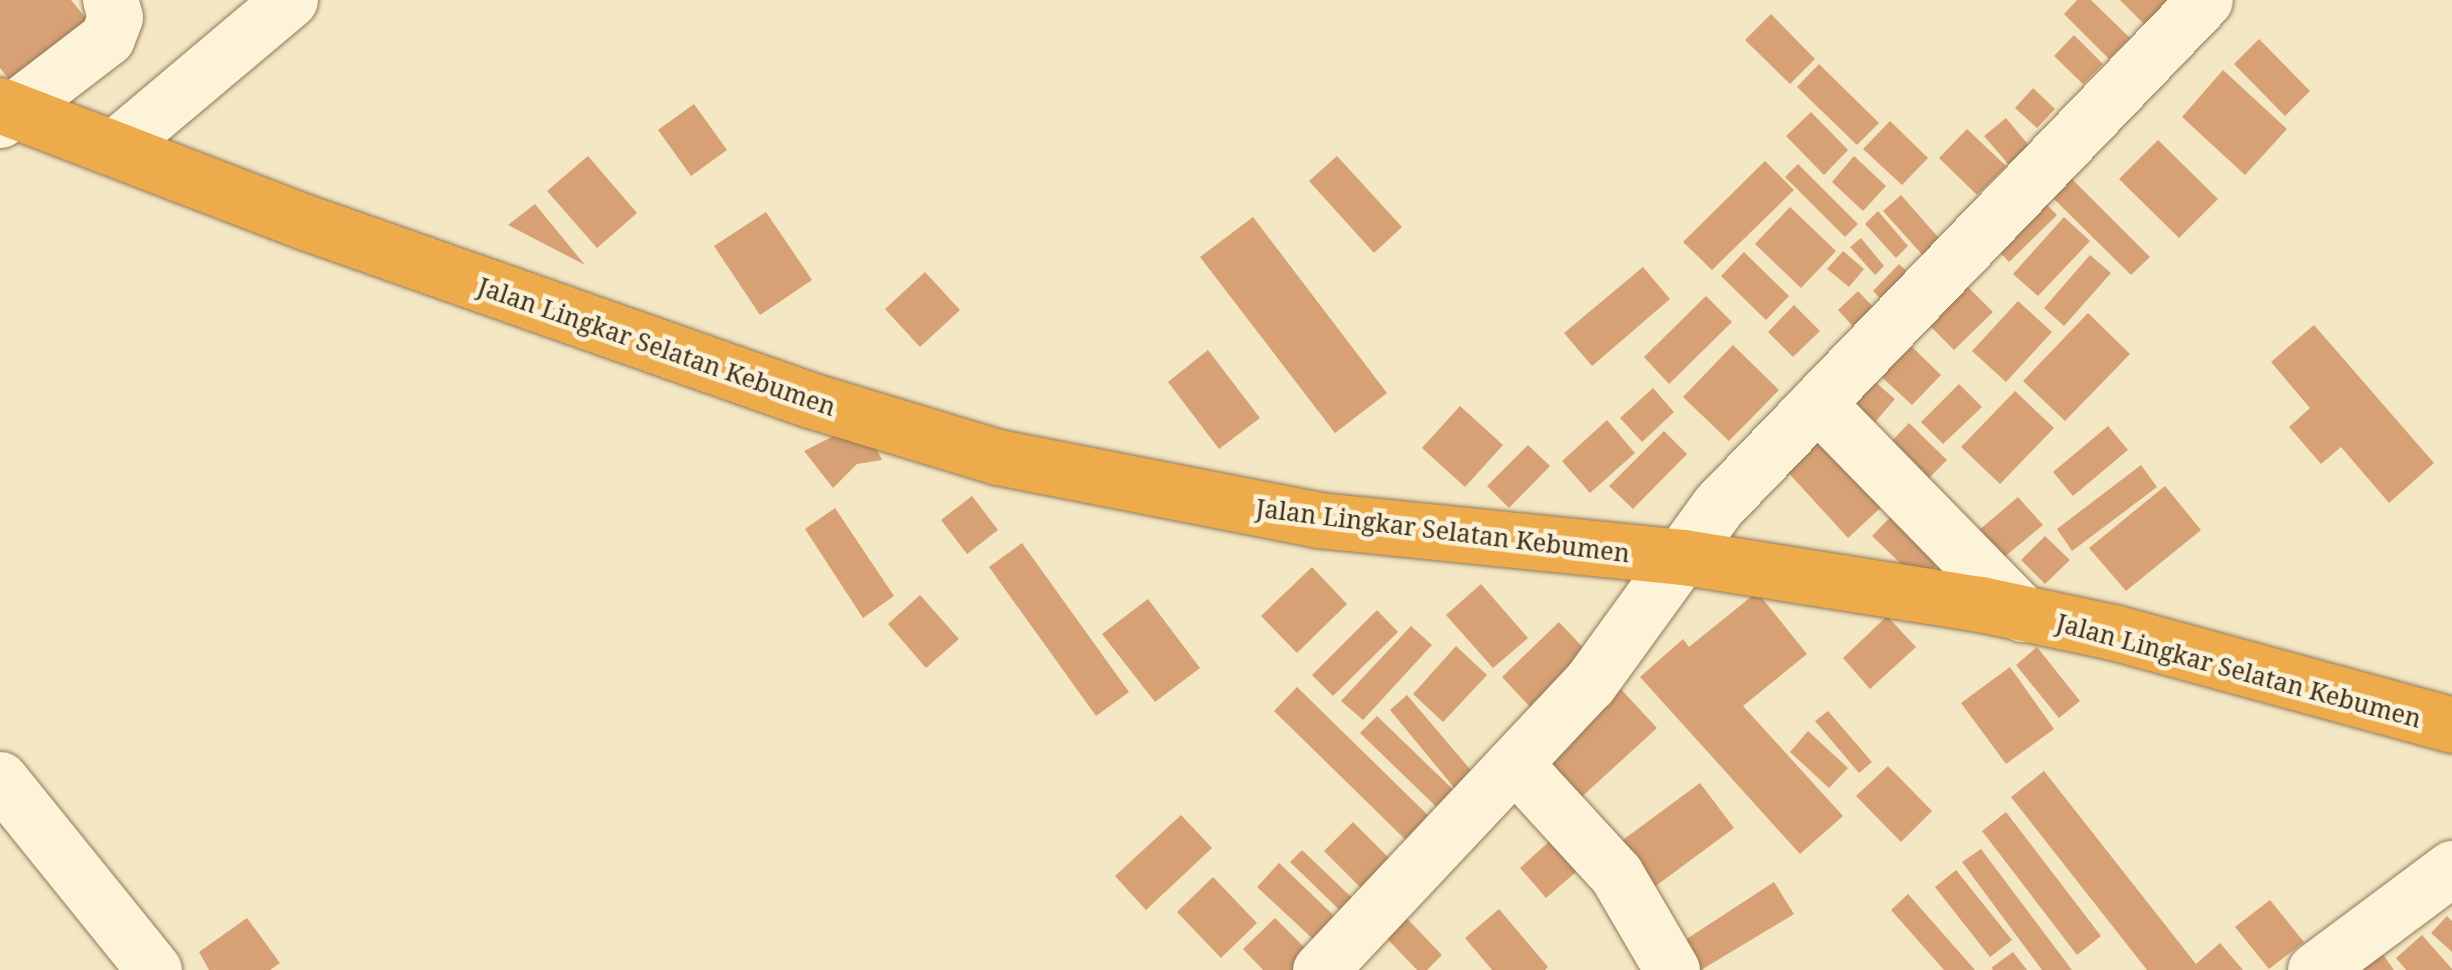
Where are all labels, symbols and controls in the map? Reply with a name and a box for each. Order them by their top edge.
street label: Jalan Lingkar Selatan Kebumen [474,271,840,421]
street label: Jalan Lingkar Selatan Kebumen [1254,492,1632,568]
street label: Jalan Lingkar Selatan Kebumen [2053,607,2425,733]

